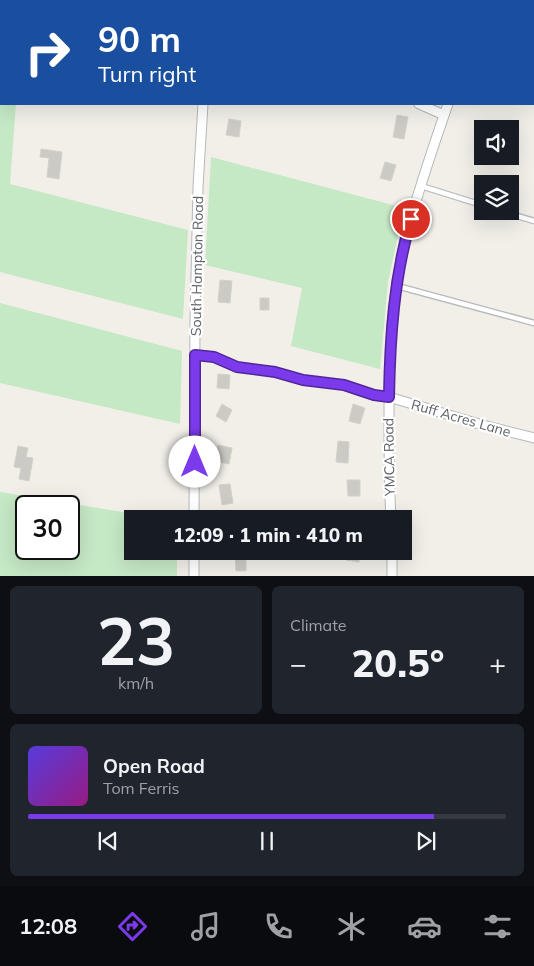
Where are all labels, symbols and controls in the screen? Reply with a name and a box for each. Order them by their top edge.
text: 90 m [98,17,181,61]
icon: right [15,20,80,85]
text: Turn right [98,60,196,88]
map controls [474,120,519,220]
button: sound [474,120,519,165]
button: layers [474,175,519,220]
street label: South Hampton Road [187,196,207,336]
pin [390,198,432,240]
icon: arrive [397,205,425,233]
street label: Ruff Acres Lane [409,395,513,441]
street label: YMCA Road [379,418,399,497]
position arrow [168,435,220,487]
speed limit sign: 30 [15,495,80,560]
text: 12:09 · 1 min · 410 m [173,523,363,547]
text: 23 [97,600,175,681]
text: Climate [290,615,346,635]
text: 20.5° [352,639,444,687]
text: − [290,646,307,681]
text: + [489,646,506,681]
text: km/h [118,673,154,693]
text: Open Road [103,754,205,778]
text: Tom Ferris [103,778,180,798]
icon: previous [94,827,122,855]
icon: pause [253,827,281,855]
icon: next [412,827,440,855]
icon: directions [115,909,150,944]
icon: music [188,909,223,944]
icon: phone [261,909,296,944]
icon: climate [334,909,369,944]
icon: car [407,909,442,944]
icon: filters [480,909,515,944]
text: 12:08 [19,912,77,940]

